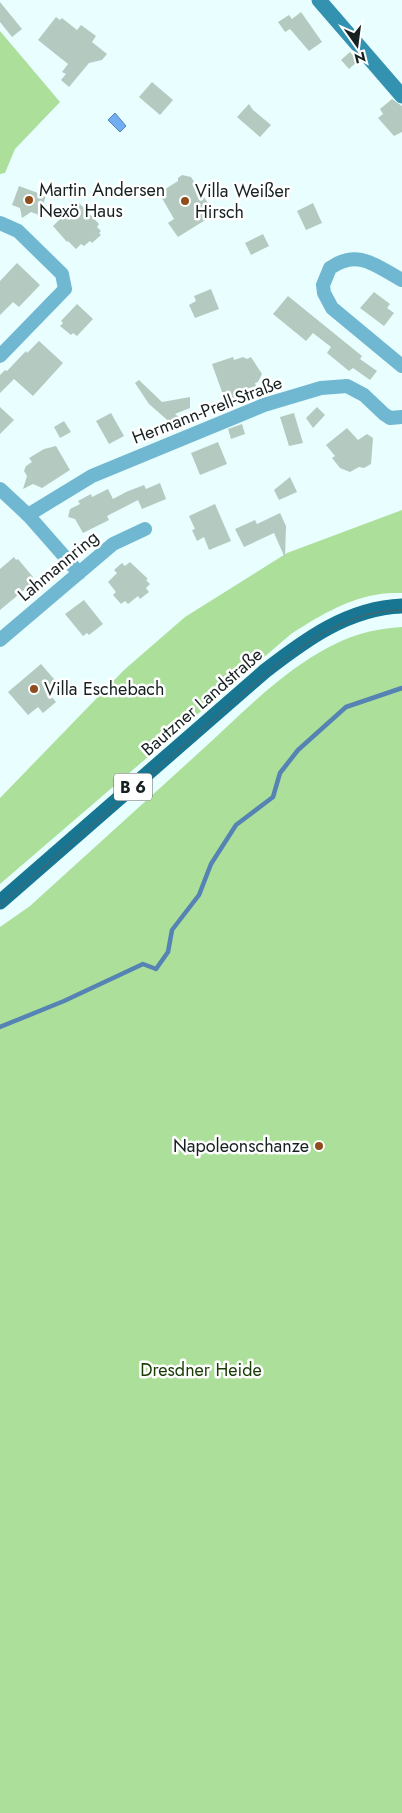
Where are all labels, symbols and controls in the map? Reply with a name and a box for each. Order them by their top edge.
north arrow [332,20,382,70]
text: N [352,47,368,69]
place label: Martin Andersen Nexö Haus [39,177,165,224]
place label: Villa Weißer Hirsch [195,178,291,225]
marker: Martin Andersen Nexö Haus [23,194,35,206]
marker: Villa Weißer Hirsch [179,195,191,207]
street label: Hermann-Prell-Straße [128,369,286,451]
street label: Lahmannring [12,524,104,608]
street label: Bautzner Landstraße [136,642,268,762]
place label: Villa Eschebach [44,676,164,702]
marker: Villa Eschebach [28,683,40,695]
road number: B 6 [114,774,152,800]
place label: Napoleonschanze [173,1133,309,1159]
marker: Napoleonschanze [313,1140,325,1152]
park label: Dresdner Heide [140,1357,262,1383]

